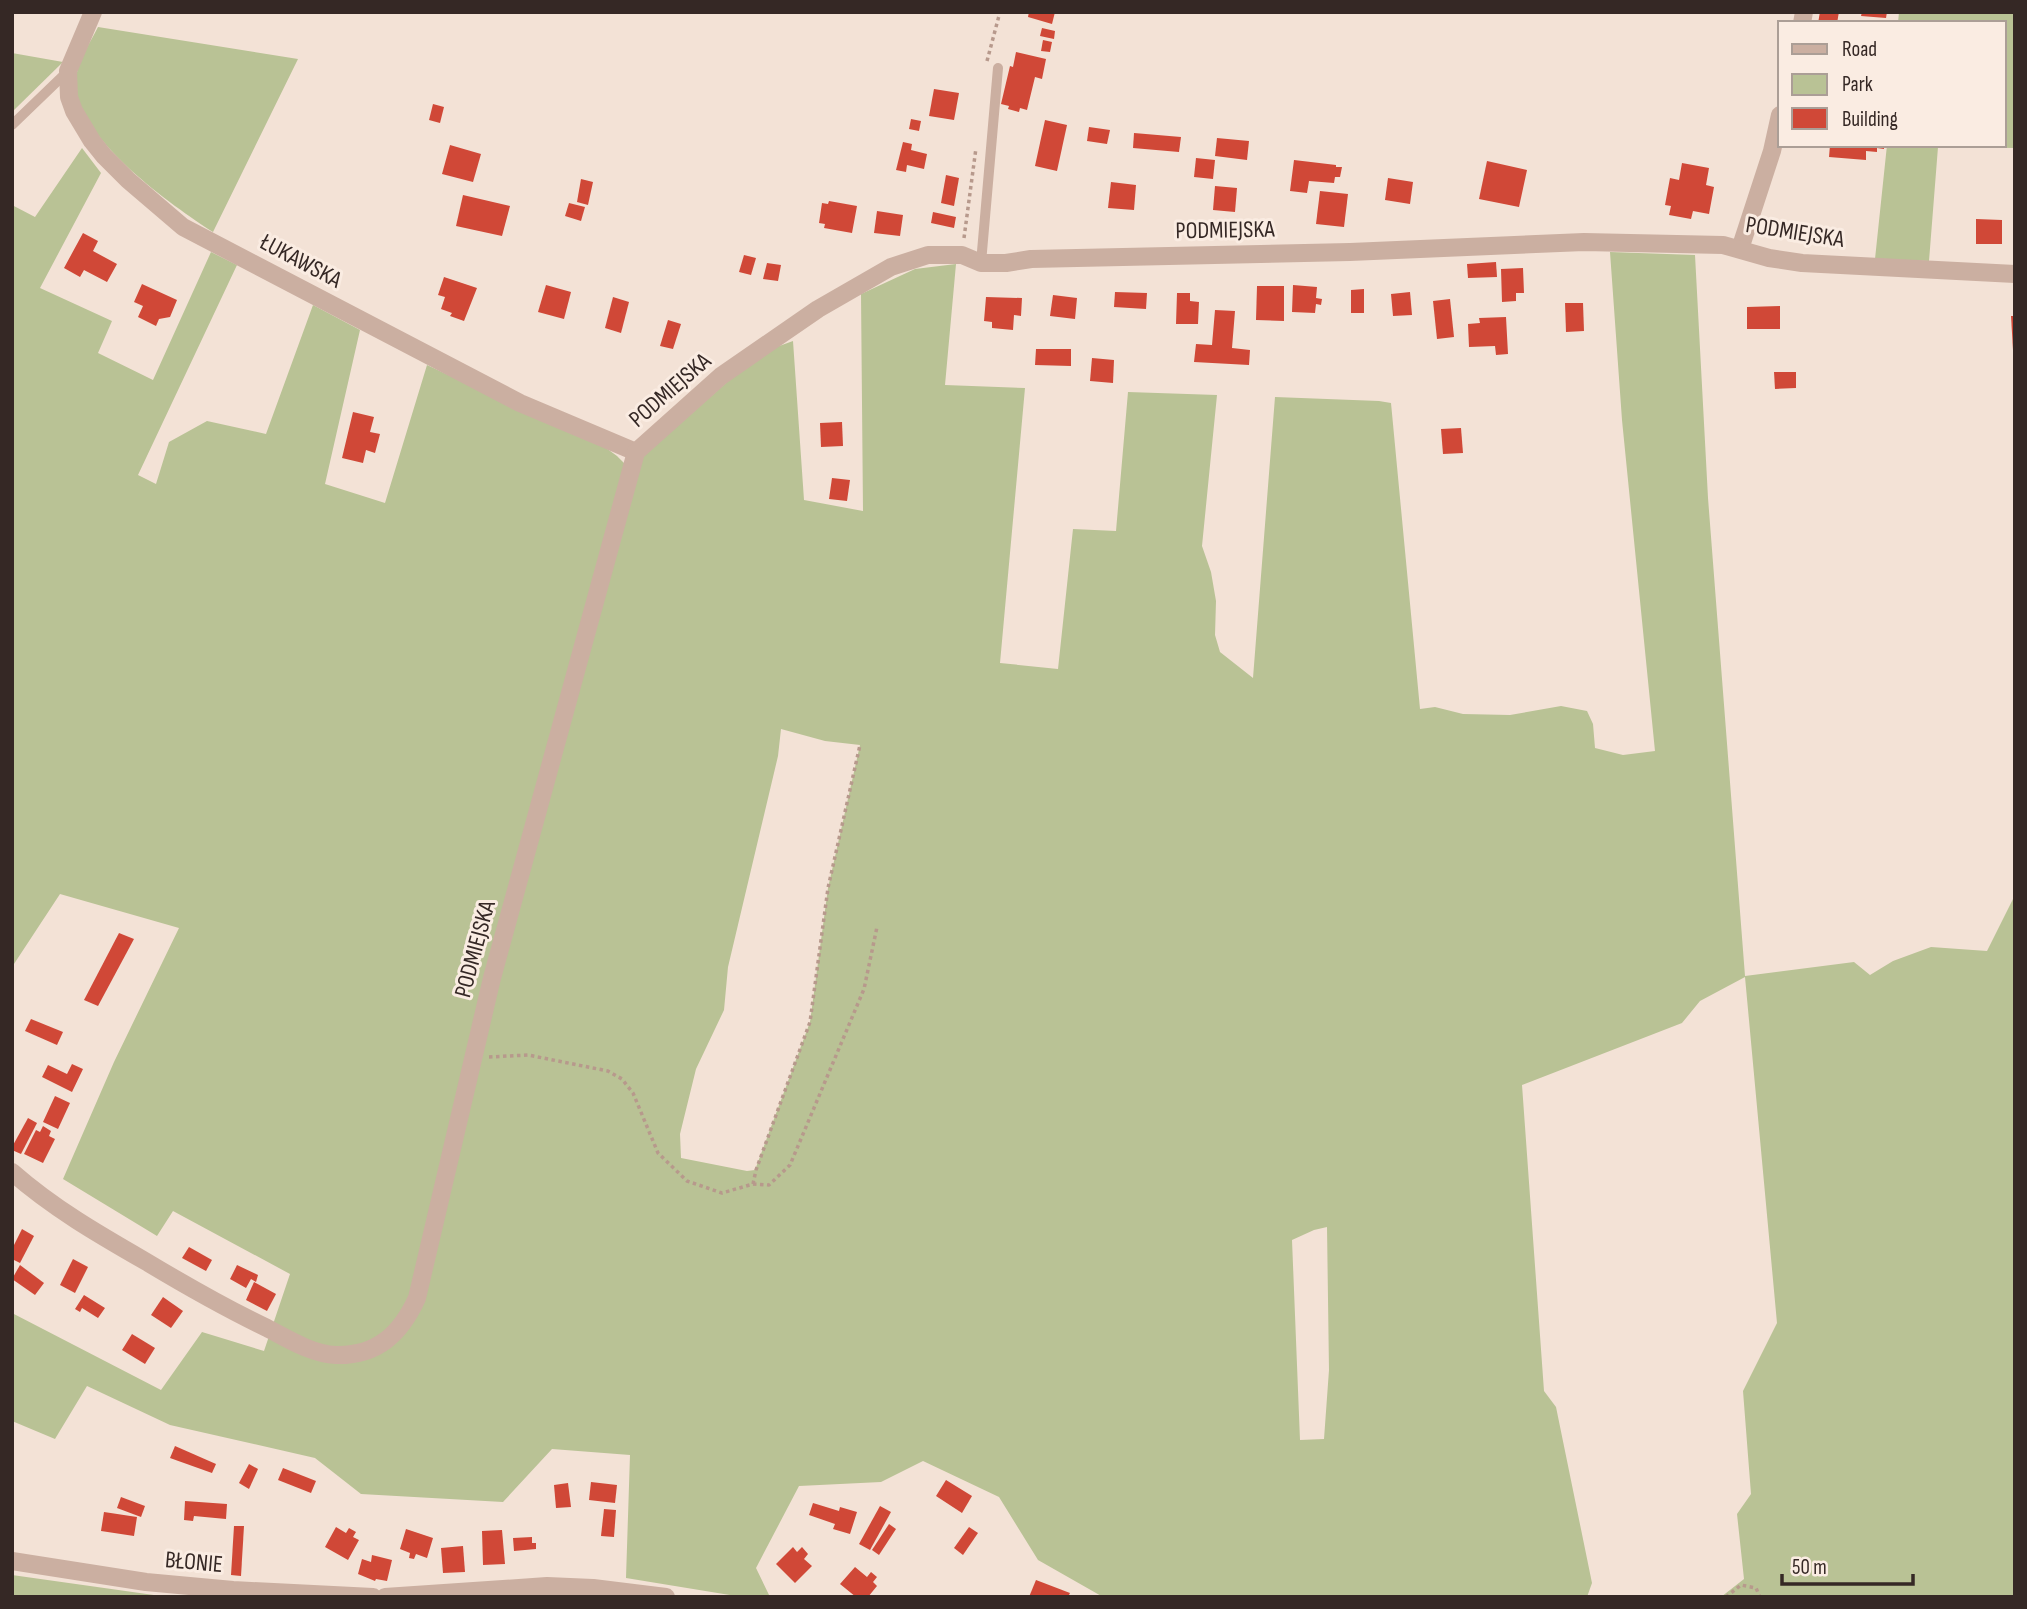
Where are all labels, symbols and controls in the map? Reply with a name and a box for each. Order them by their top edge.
legend [1778,21,2006,147]
text: Road [1842,37,1877,62]
text: Park [1842,72,1873,97]
text: Building [1842,107,1898,132]
street label: PODMIEJSKA [1744,210,1847,254]
street label: PODMIEJSKA [1175,215,1276,245]
street label: ŁUKAWSKA [254,227,347,295]
street label: PODMIEJSKA [623,346,717,433]
street label: PODMIEJSKA [448,897,502,1001]
scale bar [1782,1542,1913,1586]
street label: BŁONIE [164,1545,224,1579]
text: 50 m [1792,1555,1827,1580]

